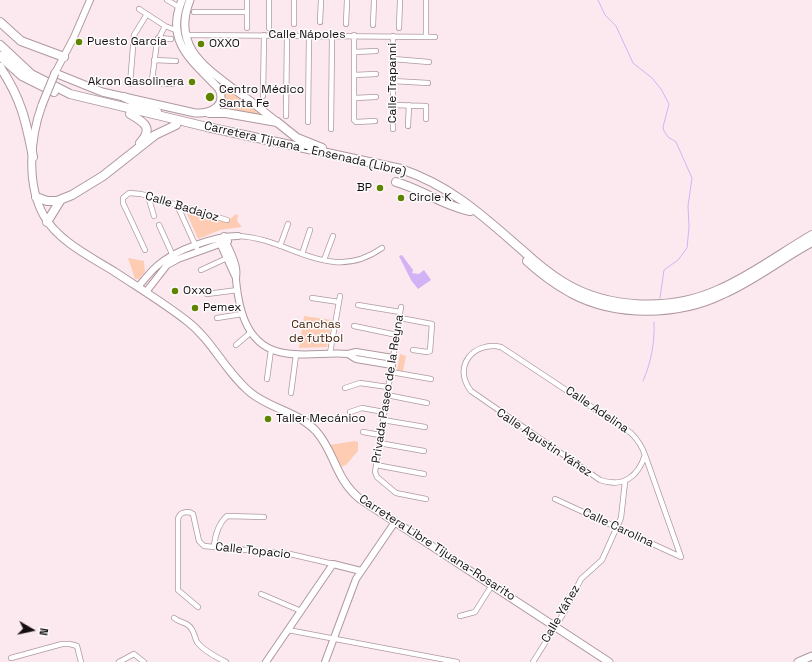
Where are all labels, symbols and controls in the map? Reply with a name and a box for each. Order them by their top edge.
street label: Calle Nápoles [268,28,346,42]
place label: Puesto García [87,35,167,49]
marker: Puesto García [74,37,84,47]
place label: OXXO [209,37,240,51]
marker: OXXO [196,39,206,49]
street label: Calle Trapanni [386,43,400,123]
place label: Akron Gasolinera [88,75,184,89]
marker: Akron Gasolinera [187,77,197,87]
place label: Centro Médico Santa Fe [219,83,304,111]
marker: Centro Médico Santa Fe [204,91,216,103]
street label: Carretera Tijuana - Ensenada (Libre) [203,119,407,179]
place label: BP [357,181,372,195]
marker: BP [375,183,385,193]
street label: Calle Badajoz [143,189,221,225]
place label: Circle K [409,191,452,205]
marker: Circle K [396,193,406,203]
place label: Oxxo [183,284,212,298]
marker: Oxxo [170,286,180,296]
place label: Pemex [203,301,241,315]
marker: Pemex [190,303,200,313]
street label: Privada Paseo de la Reyna [369,314,407,464]
park label: Canchas de futbol [289,318,343,346]
street label: Calle Adelina [563,384,631,436]
street label: Calle Agustin Yáñez [494,406,594,480]
place label: Taller Mecánico [276,412,366,426]
marker: Taller Mecánico [263,414,273,424]
street label: Carretera Libre Tijuana-Rosarito [356,492,518,604]
street label: Calle Carolina [580,505,656,551]
street label: Calle Topacio [214,540,292,562]
street label: Calle Yáñez [539,583,583,645]
north arrow [12,610,52,650]
text: N [36,627,51,637]

